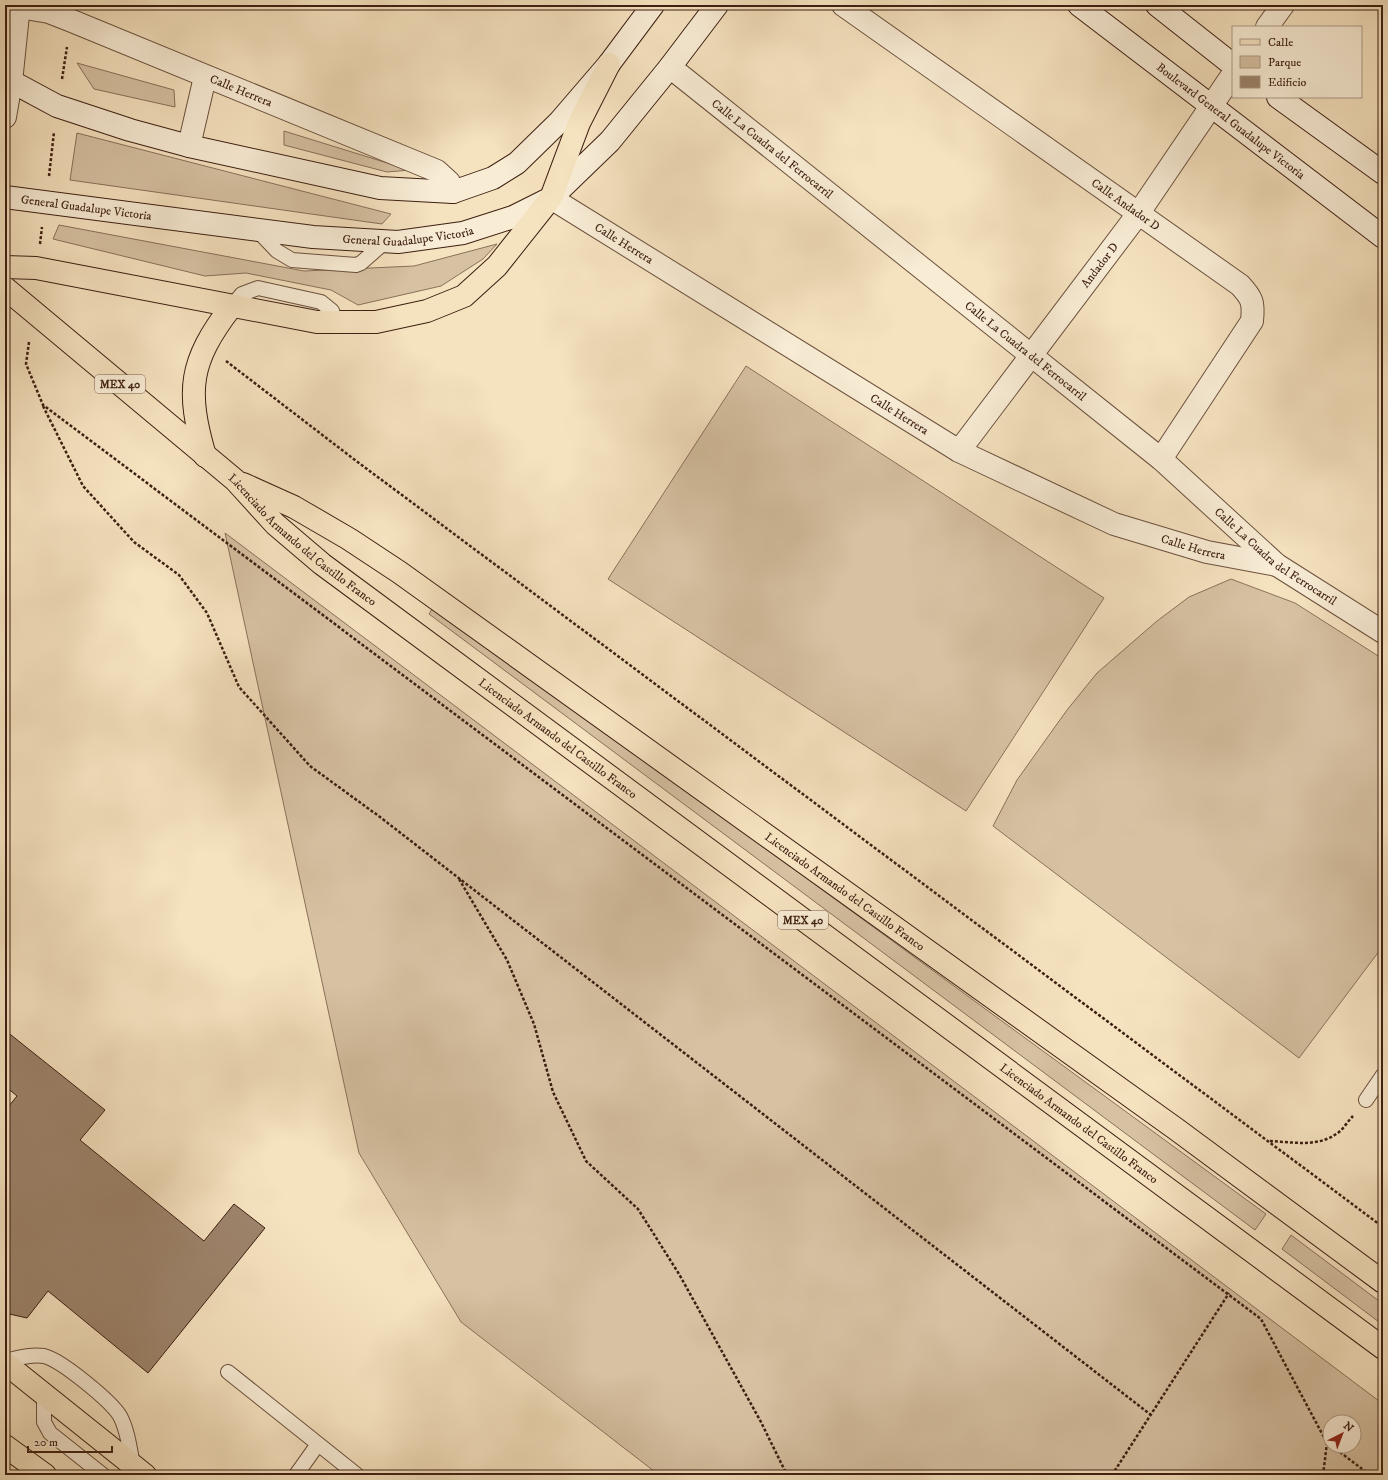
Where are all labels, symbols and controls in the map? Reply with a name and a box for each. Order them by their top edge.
legend [1232,26,1362,98]
text: Calle [1268,35,1293,50]
text: Parque [1268,55,1301,70]
street label: Boulevard General Guadalupe Victoria [1153,60,1309,183]
street label: Calle Herrera [208,71,275,111]
text: Edificio [1268,75,1307,90]
street label: Calle La Cuadra del Ferrocarril [708,96,836,202]
street label: Calle Andador D [1088,175,1163,234]
street label: General Guadalupe Victoria [20,192,153,224]
street label: Calle Herrera [592,220,657,268]
street label: General Guadalupe Victoria [342,223,476,250]
street label: Andador D [1078,240,1122,291]
street label: Calle La Cuadra del Ferrocarril [962,298,1089,405]
road number: MEX 40 [95,375,145,393]
street label: Calle Herrera [867,391,932,439]
street label: Licenciado Armando del Castillo Franco [225,471,379,610]
street label: Calle La Cuadra del Ferrocarril [1211,505,1340,609]
street label: Calle Herrera [1159,532,1227,563]
street label: Licenciado Armando del Castillo Franco [475,675,640,802]
street label: Licenciado Armando del Castillo Franco [762,830,928,954]
road number: MEX 40 [778,911,828,929]
street label: Licenciado Armando del Castillo Franco [997,1060,1161,1187]
north arrow [1322,1414,1362,1454]
text: N [1340,1419,1356,1436]
scale bar [28,1428,112,1454]
text: 20 m [34,1435,58,1450]

